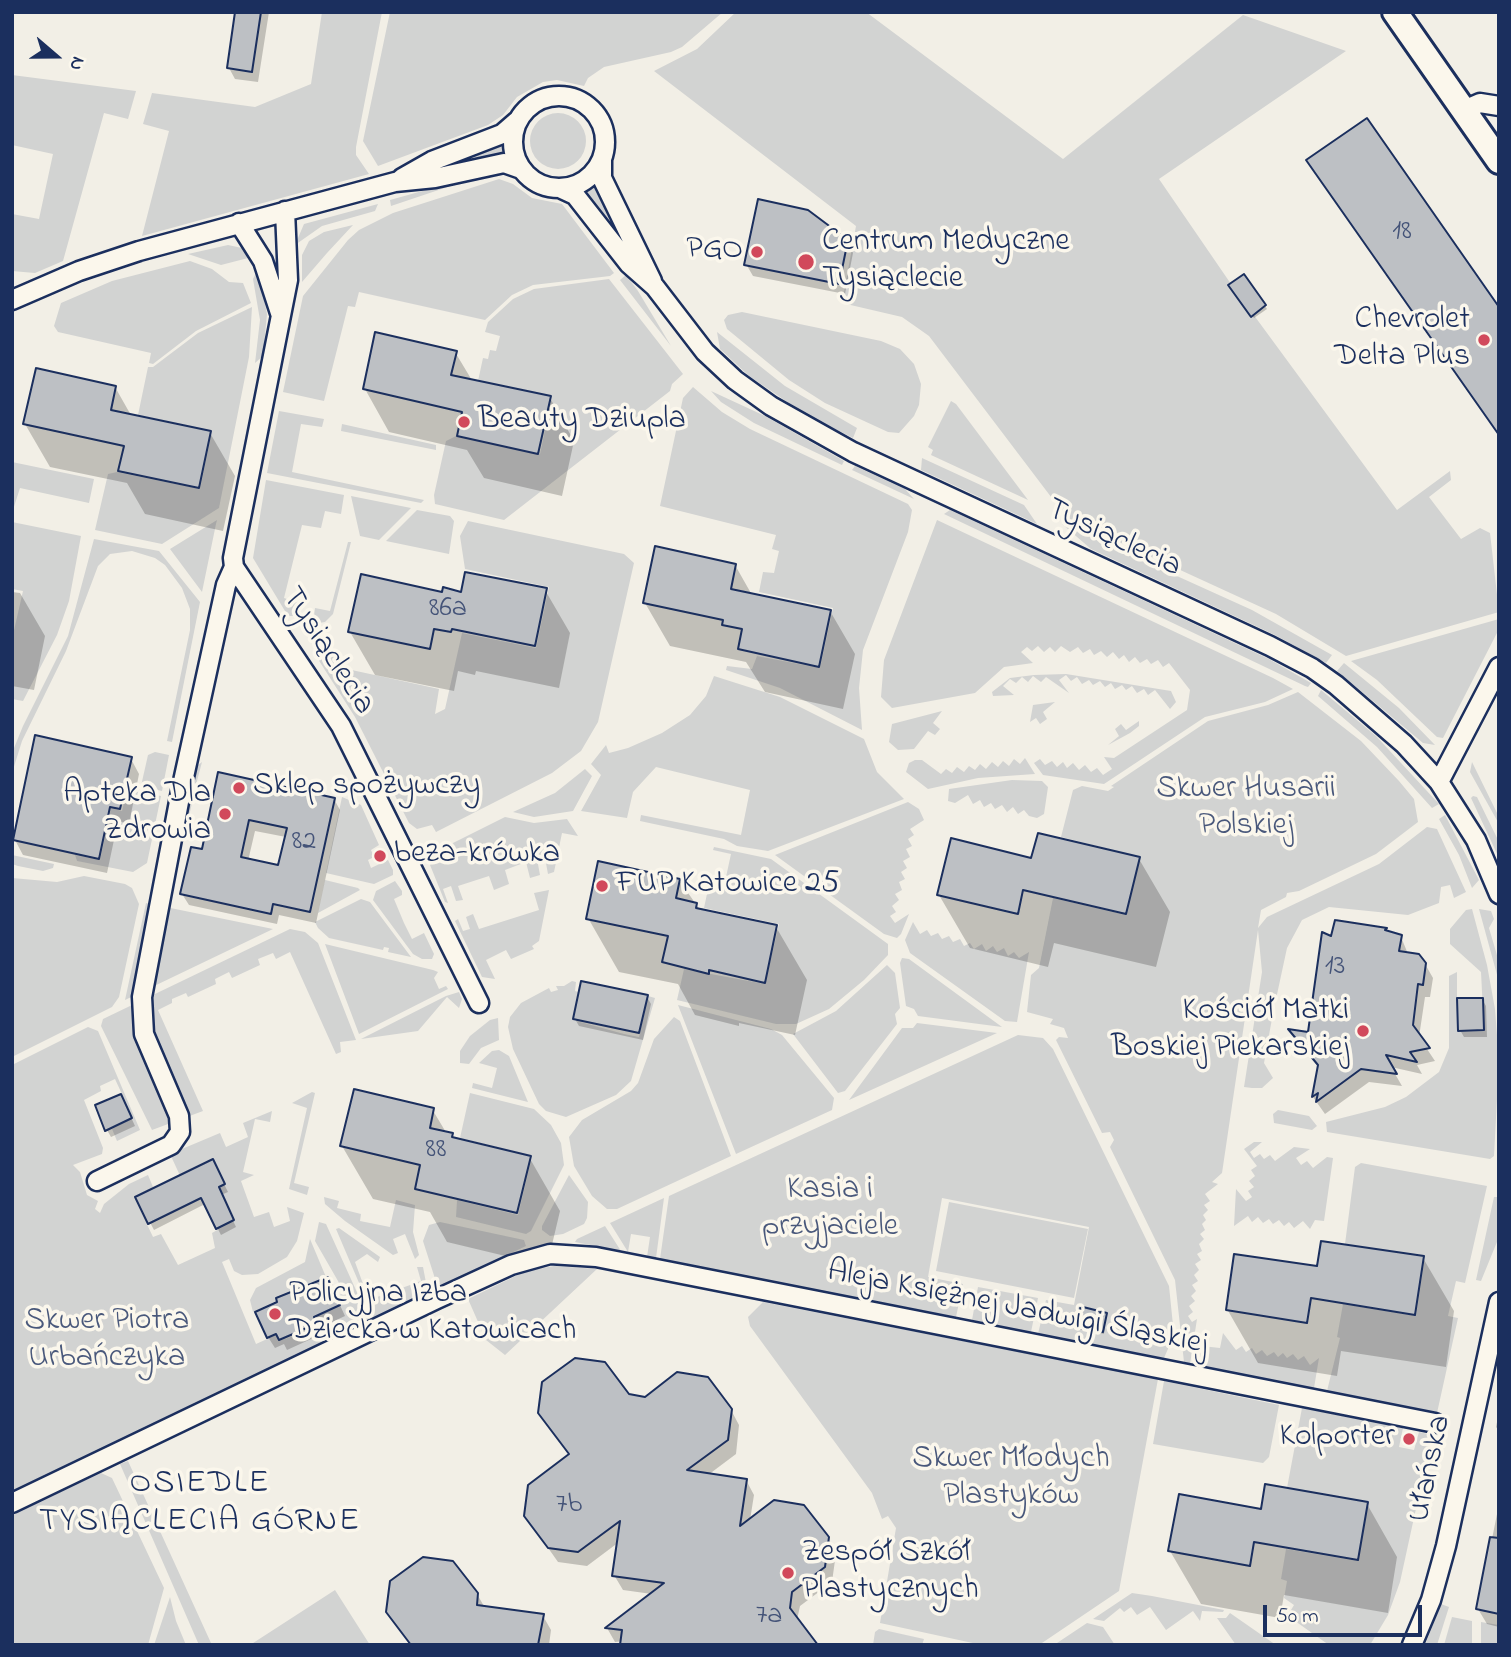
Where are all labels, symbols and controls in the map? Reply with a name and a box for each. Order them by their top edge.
north arrow [21,21,91,91]
text: N [61,53,91,74]
house number: 18 [1392,216,1412,250]
place label: Centrum Medyczne Tysiąclecie [822,225,1070,300]
place label: PGO [686,233,743,271]
marker: PGO [749,244,765,260]
marker: Centrum Medyczne Tysiąclecie [796,252,816,272]
place label: Chevrolet Delta Plus [1334,303,1470,378]
marker: Chevrolet Delta Plus [1476,332,1492,348]
place label: Beauty Dziupla [478,403,686,441]
marker: Beauty Dziupla [456,414,472,430]
street label: Tysiąclecia [1040,492,1186,588]
street label: Tysiąclecia [271,581,381,723]
house number: 86a [429,593,467,627]
place label: Sklep spożywczy [253,769,480,807]
park label: Skwer Husarii Polskiej [1156,772,1336,847]
place label: Apteka Dla Zdrowia [63,777,211,852]
marker: Sklep spożywczy [231,780,247,796]
marker: Apteka Dla Zdrowia [217,806,233,822]
house number: 82 [292,826,316,860]
place label: beza-krówka [394,837,560,875]
marker: beza-krówka [372,848,388,864]
place label: FUP Katowice 25 [616,867,839,905]
marker: FUP Katowice 25 [594,878,610,894]
house number: 13 [1325,951,1345,985]
place label: Kościół Matki Boskiej Piekarskiej [1111,994,1349,1069]
marker: Kościół Matki Boskiej Piekarskiej [1355,1023,1371,1039]
house number: 88 [426,1134,446,1168]
park label: Kasia i przyjaciele [762,1173,898,1248]
street label: Aleja Księżnej Jadwigi Śląskiej [824,1254,1210,1366]
place label: Policyjna Izba Dziecka w Katowicach [289,1277,576,1352]
park label: Skwer Piotra Urbańczyka [25,1304,189,1379]
marker: Policyjna Izba Dziecka w Katowicach [267,1306,283,1322]
street label: Ułańska [1402,1412,1462,1526]
place label: Kolporter [1279,1420,1395,1458]
marker: Kolporter [1401,1431,1417,1447]
park label: Skwer Młodych Plastyków [912,1442,1110,1517]
district label: OSIEDLE TYSIĄCLECIA GÓRNE [41,1466,359,1544]
house number: 7b [556,1489,582,1523]
place label: Zespół Szkół Plastycznych [802,1536,979,1611]
marker: Zespół Szkół Plastycznych [780,1565,796,1581]
scale bar [1266,1590,1425,1634]
house number: 7a [756,1600,782,1634]
text: 50 m [1276,1602,1319,1632]

